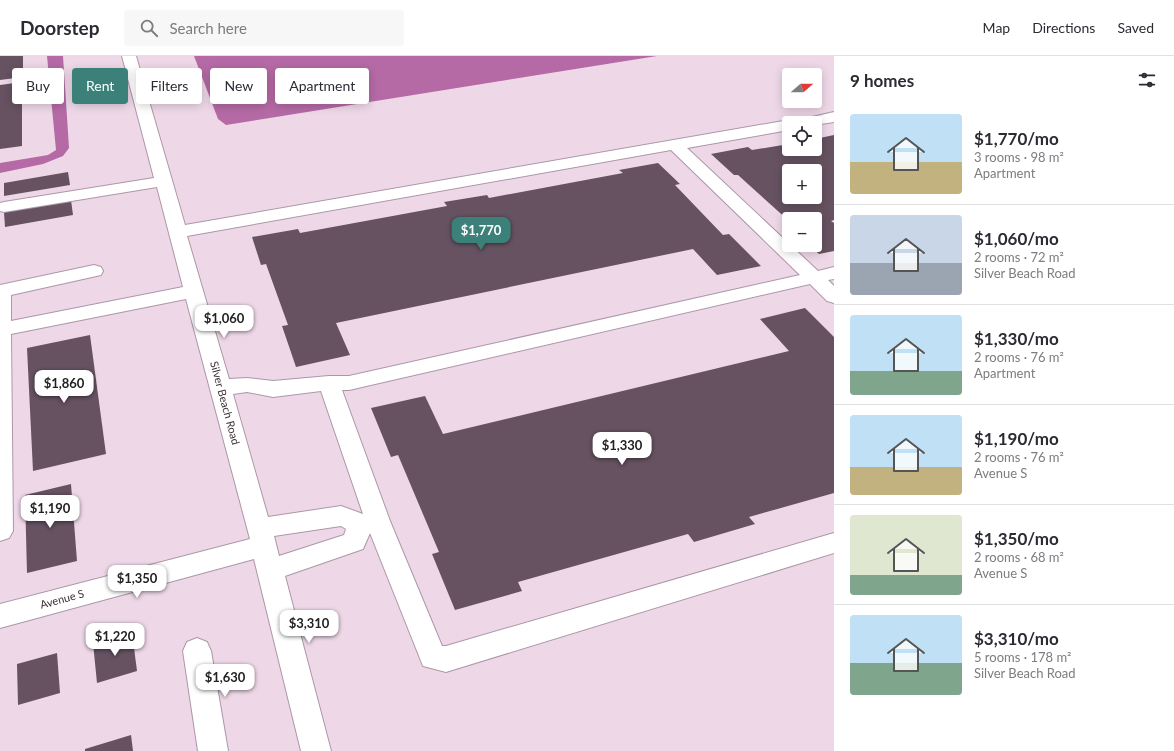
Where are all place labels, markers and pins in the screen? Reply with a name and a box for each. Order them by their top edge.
pin: $1,770 [448,217,514,251]
pin: $1,060 [191,305,257,339]
pin: $1,860 [31,370,97,404]
pin: $1,330 [589,432,655,466]
pin: $1,190 [17,495,83,529]
pin: $1,350 [104,565,170,599]
pin: $3,310 [276,610,342,644]
pin: $1,220 [82,623,148,657]
pin: $1,630 [192,664,258,698]

